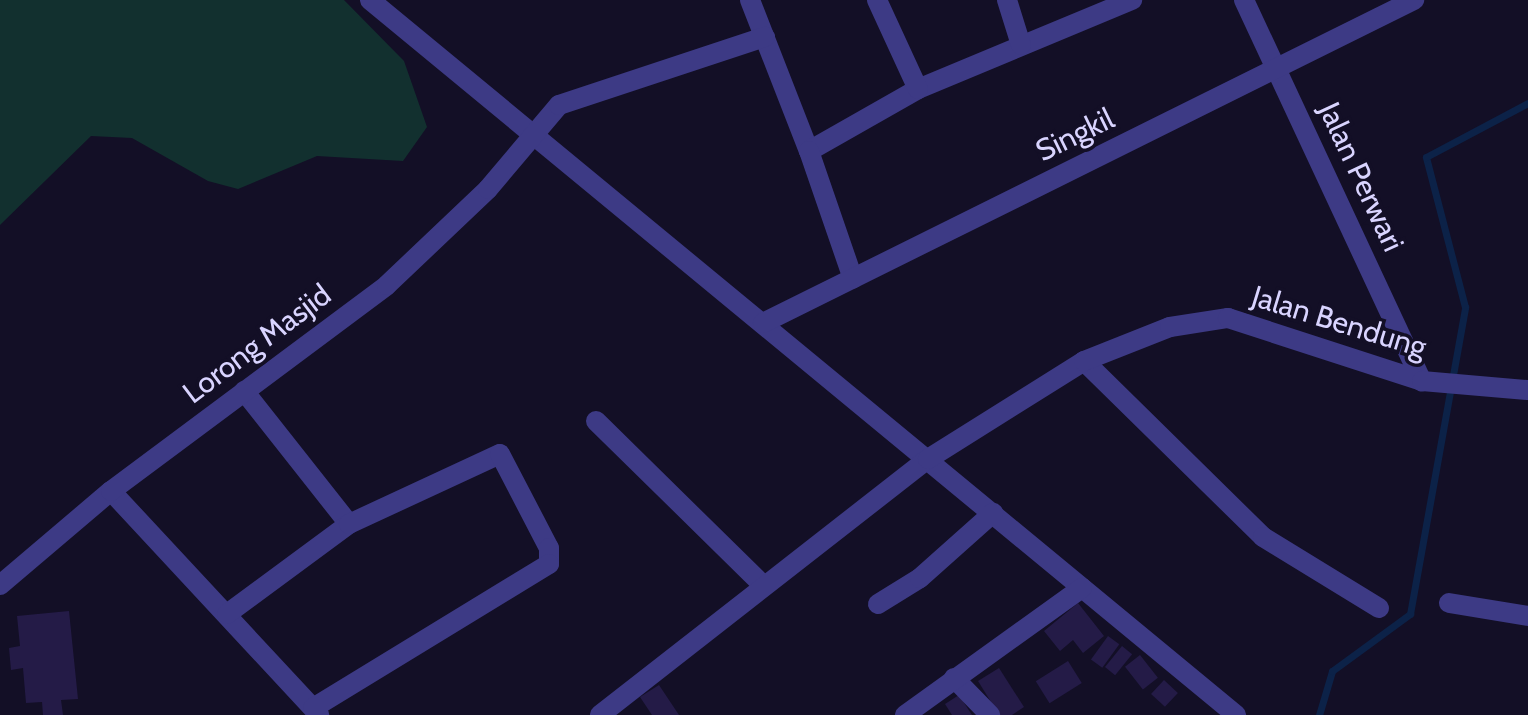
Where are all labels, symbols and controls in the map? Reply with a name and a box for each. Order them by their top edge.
street label: Jalan Perwari [1311,97,1411,257]
street label: Singkil [1030,101,1120,169]
street label: Lorong Masjid [176,277,338,411]
street label: Jalan Bendung [1247,278,1431,366]

